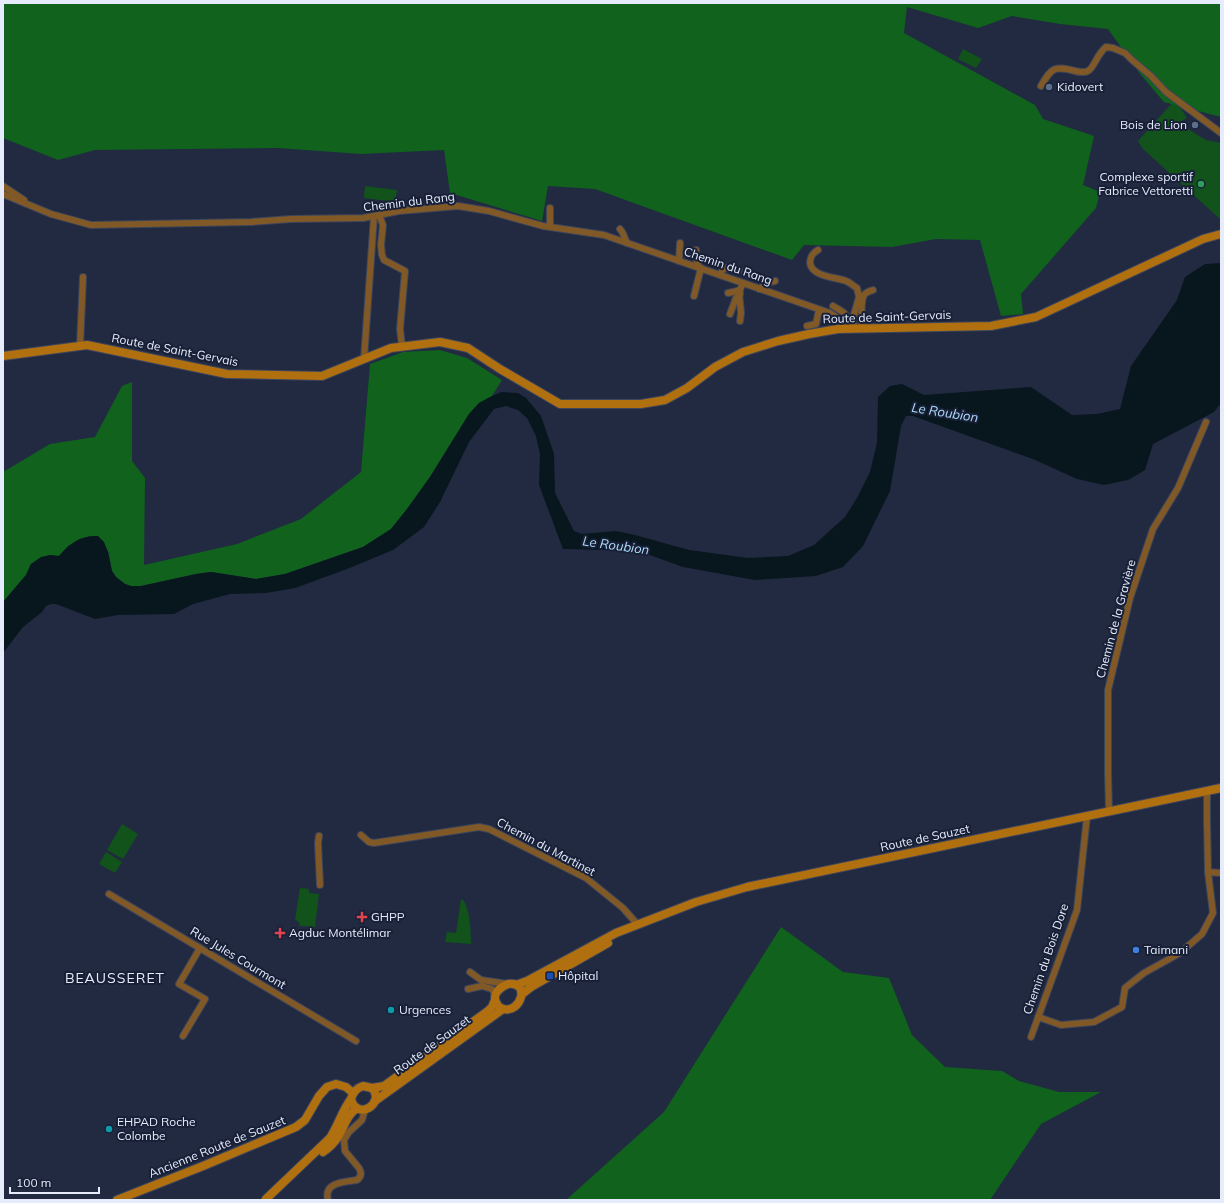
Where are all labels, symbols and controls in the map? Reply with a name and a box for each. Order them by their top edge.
place label: Kidovert [1057,79,1103,94]
marker: Kidovert [1044,82,1054,92]
place label: Bois de Lion [1120,117,1187,132]
marker: Bois de Lion [1190,120,1200,130]
place label: Complexe sportif Fabrice Vettoretti [1098,169,1194,198]
marker: Complexe sportif Fabrice Vettoretti [1196,179,1206,189]
street label: Chemin du Rang [362,188,456,215]
street label: Chemin du Rang [682,243,774,288]
street label: Route de Saint-Gervais [822,307,952,326]
street label: Route de Saint-Gervais [111,330,240,369]
water label: Le Roubion [911,399,979,425]
water label: Le Roubion [582,532,650,558]
street label: Chemin de la Gravière [1092,558,1139,680]
street label: Chemin du Martinet [494,814,598,879]
street label: Route de Sauzet [879,821,971,854]
street label: Chemin du Bois Dore [1020,901,1072,1016]
place label: GHPP [371,909,405,924]
marker: GHPP [356,911,368,923]
street label: Rue Jules Courmont [188,923,289,992]
place label: Agduc Montélimar [289,925,391,940]
marker: Agduc Montélimar [274,927,286,939]
place label: Taimani [1144,942,1188,957]
marker: Taimani [1131,945,1141,955]
place label: Hôpital [558,968,598,983]
district label: BEAUSSERET [65,969,165,987]
marker: Hôpital [545,971,555,981]
place label: Urgences [399,1002,451,1017]
marker: Urgences [386,1005,396,1015]
street label: Route de Sauzet [390,1012,473,1077]
street label: Ancienne Route de Sauzet [146,1112,287,1181]
place label: EHPAD Roche Colombe [117,1114,196,1143]
marker: EHPAD Roche Colombe [104,1124,114,1134]
scale bar [10,1169,99,1195]
text: 100 m [16,1175,51,1190]

